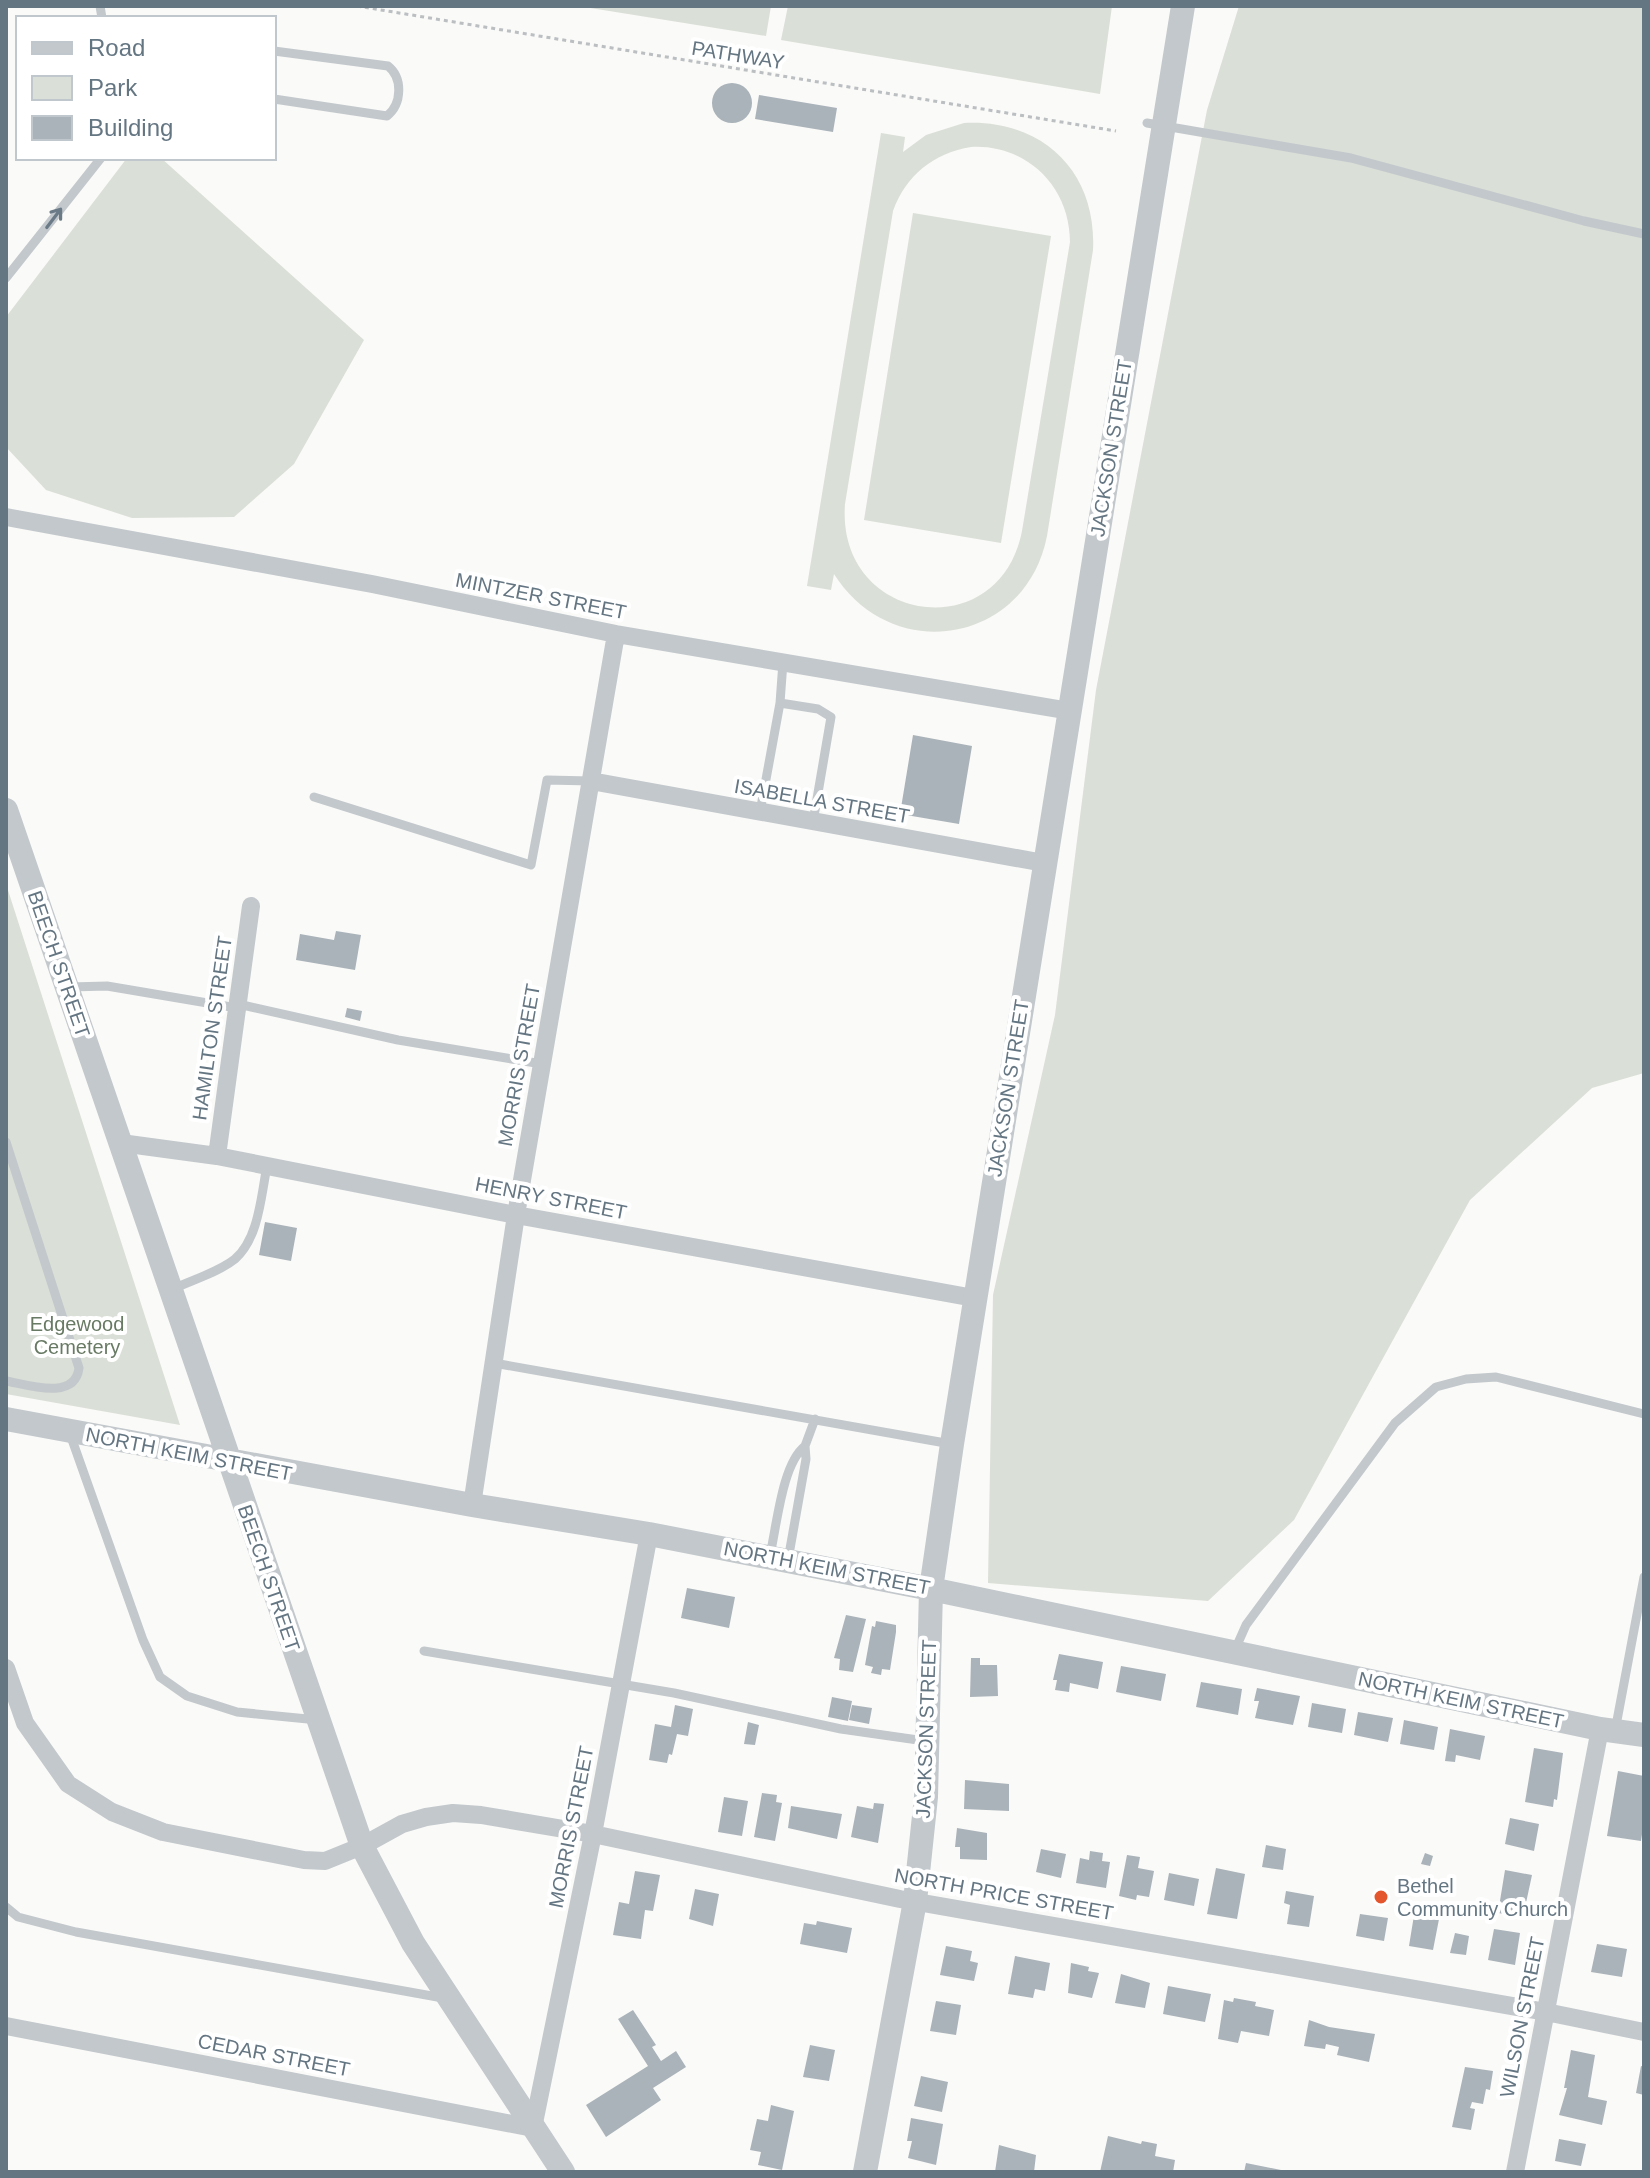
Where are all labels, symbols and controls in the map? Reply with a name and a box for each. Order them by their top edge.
legend [16,16,276,160]
text: Road [88,34,145,61]
street label: PATHWAY [690,37,786,73]
text: Park [88,74,138,101]
text: Building [88,114,173,141]
one-way arrow [45,208,62,229]
street label: JACKSON STREET [1086,358,1136,538]
street label: MINTZER STREET [454,569,628,623]
street label: ISABELLA STREET [733,775,911,827]
street label: BEECH STREET [24,888,94,1040]
street label: HAMILTON STREET [188,934,236,1122]
street label: MORRIS STREET [494,982,544,1148]
street label: JACKSON STREET [983,998,1033,1178]
street label: HENRY STREET [473,1173,629,1223]
park label: Edgewood Cemetery [30,1313,124,1358]
street label: NORTH KEIM STREET [84,1423,294,1485]
street label: BEECH STREET [234,1502,304,1654]
street label: NORTH KEIM STREET [722,1537,932,1599]
street label: JACKSON STREET [912,1639,940,1819]
street label: NORTH KEIM STREET [1356,1667,1566,1733]
street label: MORRIS STREET [545,1744,597,1910]
street label: NORTH PRICE STREET [893,1864,1115,1924]
place label: Bethel Community Church [1397,1875,1568,1920]
marker: Bethel Community Church [1372,1888,1390,1906]
street label: WILSON STREET [1496,1935,1548,2099]
street label: CEDAR STREET [196,2029,352,2081]

